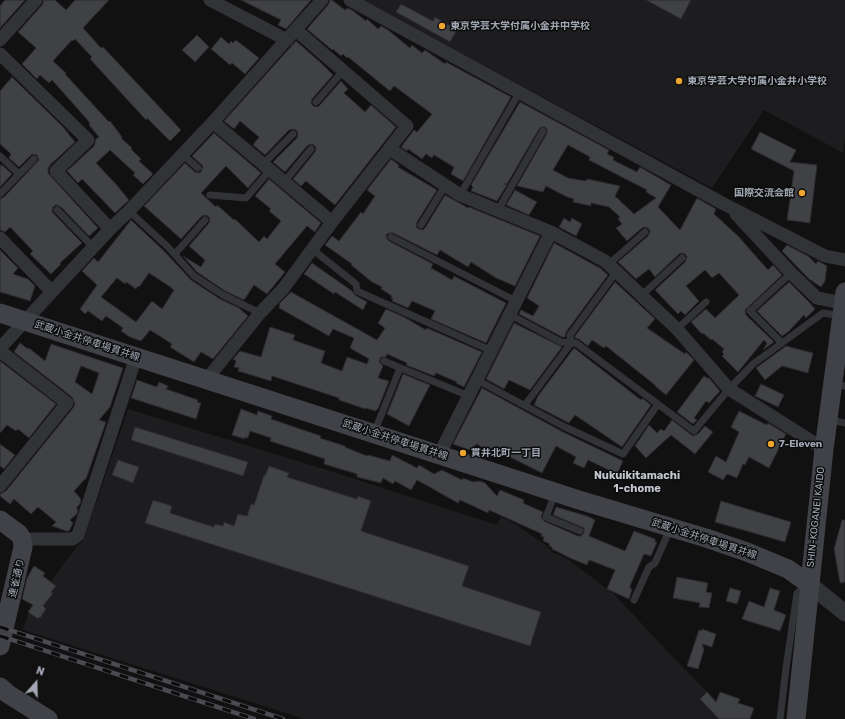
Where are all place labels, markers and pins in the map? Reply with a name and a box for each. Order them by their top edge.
place label: 東京学芸大学付属小金井中学校 [450,20,590,32]
marker: 東京学芸大学付属小金井中学校 [437,21,447,31]
place label: 東京学芸大学付属小金井小学校 [687,75,827,87]
marker: 東京学芸大学付属小金井小学校 [674,76,684,86]
place label: 国際交流会館 [734,187,794,199]
marker: 国際交流会館 [797,188,807,198]
place label: 7-Eleven [779,438,822,450]
marker: 7-Eleven [766,439,776,449]
place label: 貫井北町一丁目 [471,447,541,459]
marker: 貫井北町一丁目 [458,448,468,458]

